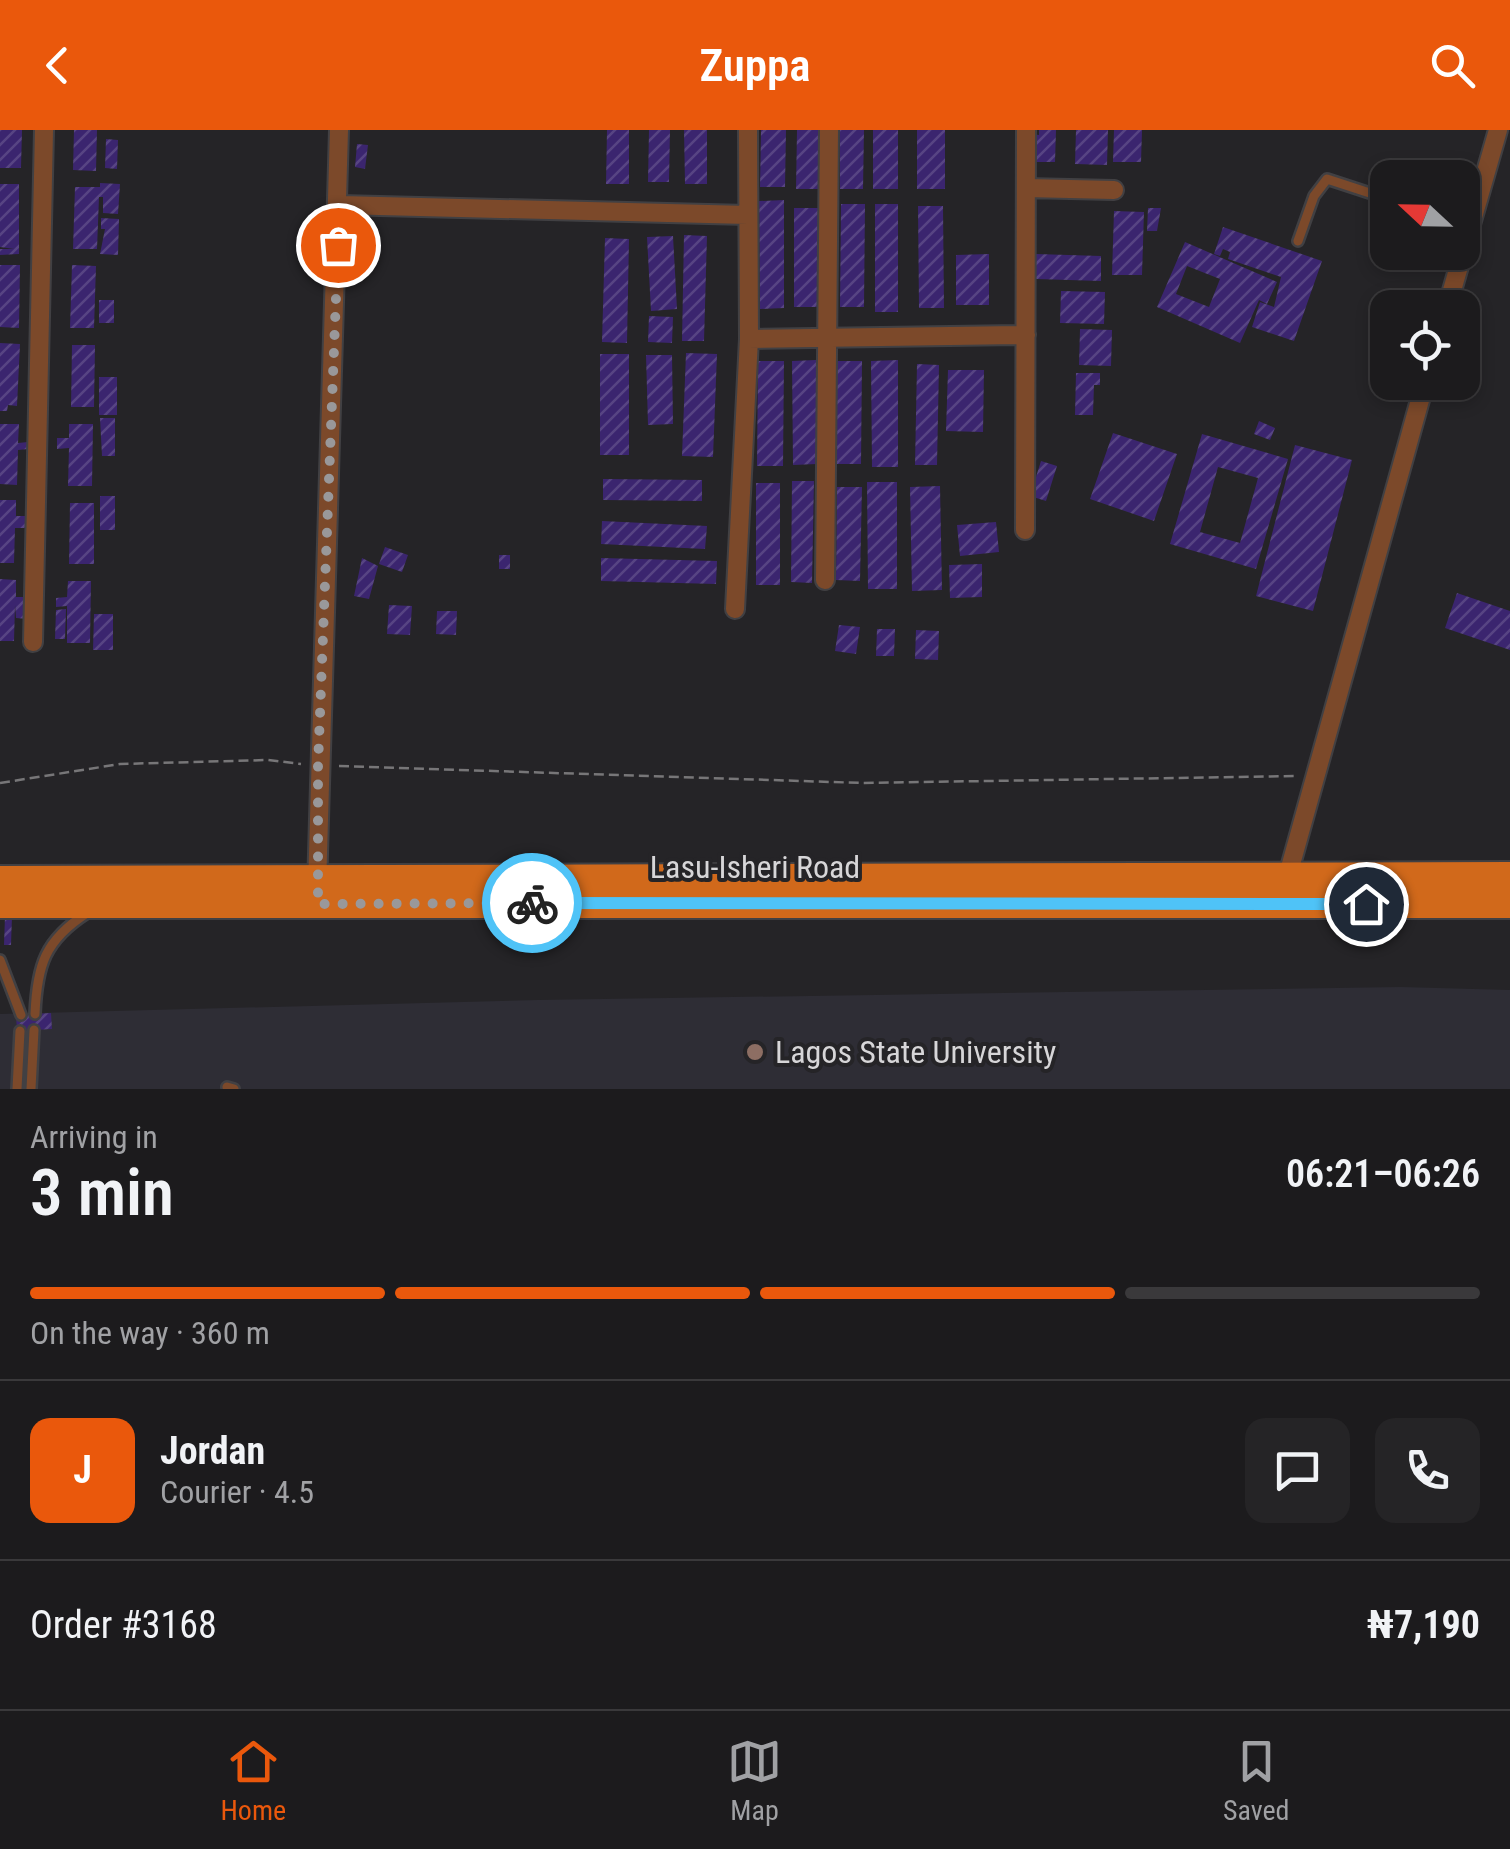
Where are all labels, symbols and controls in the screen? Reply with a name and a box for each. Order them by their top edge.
icon: back [30,38,85,93]
icon: search [1425,38,1480,93]
text: Zuppa [699,39,811,92]
north arrow [1370,160,1480,270]
map controls [1370,160,1480,400]
pin [296,203,381,288]
icon: bag [311,218,366,273]
button: locate [1370,290,1480,400]
street label: Lasu-Isheri Road [650,848,860,886]
courier [482,853,582,953]
pin [1324,862,1409,947]
icon: bike [505,876,560,931]
icon: home [1339,877,1394,932]
place label: Lagos State University [775,1033,1056,1071]
marker: Lagos State University [744,1041,766,1063]
text: Arriving in [30,1118,158,1156]
text: 06:21–06:26 [1286,1152,1480,1196]
text: 3 min [30,1155,174,1231]
text: On the way · 360 m [30,1314,270,1352]
button: chat [1245,1418,1350,1523]
button: phone [1375,1418,1480,1523]
text: Jordan [160,1429,265,1473]
text: J [73,1448,92,1492]
text: Courier · 4.5 [160,1473,314,1511]
text: Order #3168 [30,1603,217,1647]
text: ₦7,190 [1367,1603,1480,1647]
tab: Home [220,1734,286,1827]
tab: Map [727,1734,782,1827]
tab: Saved [1223,1734,1290,1827]

